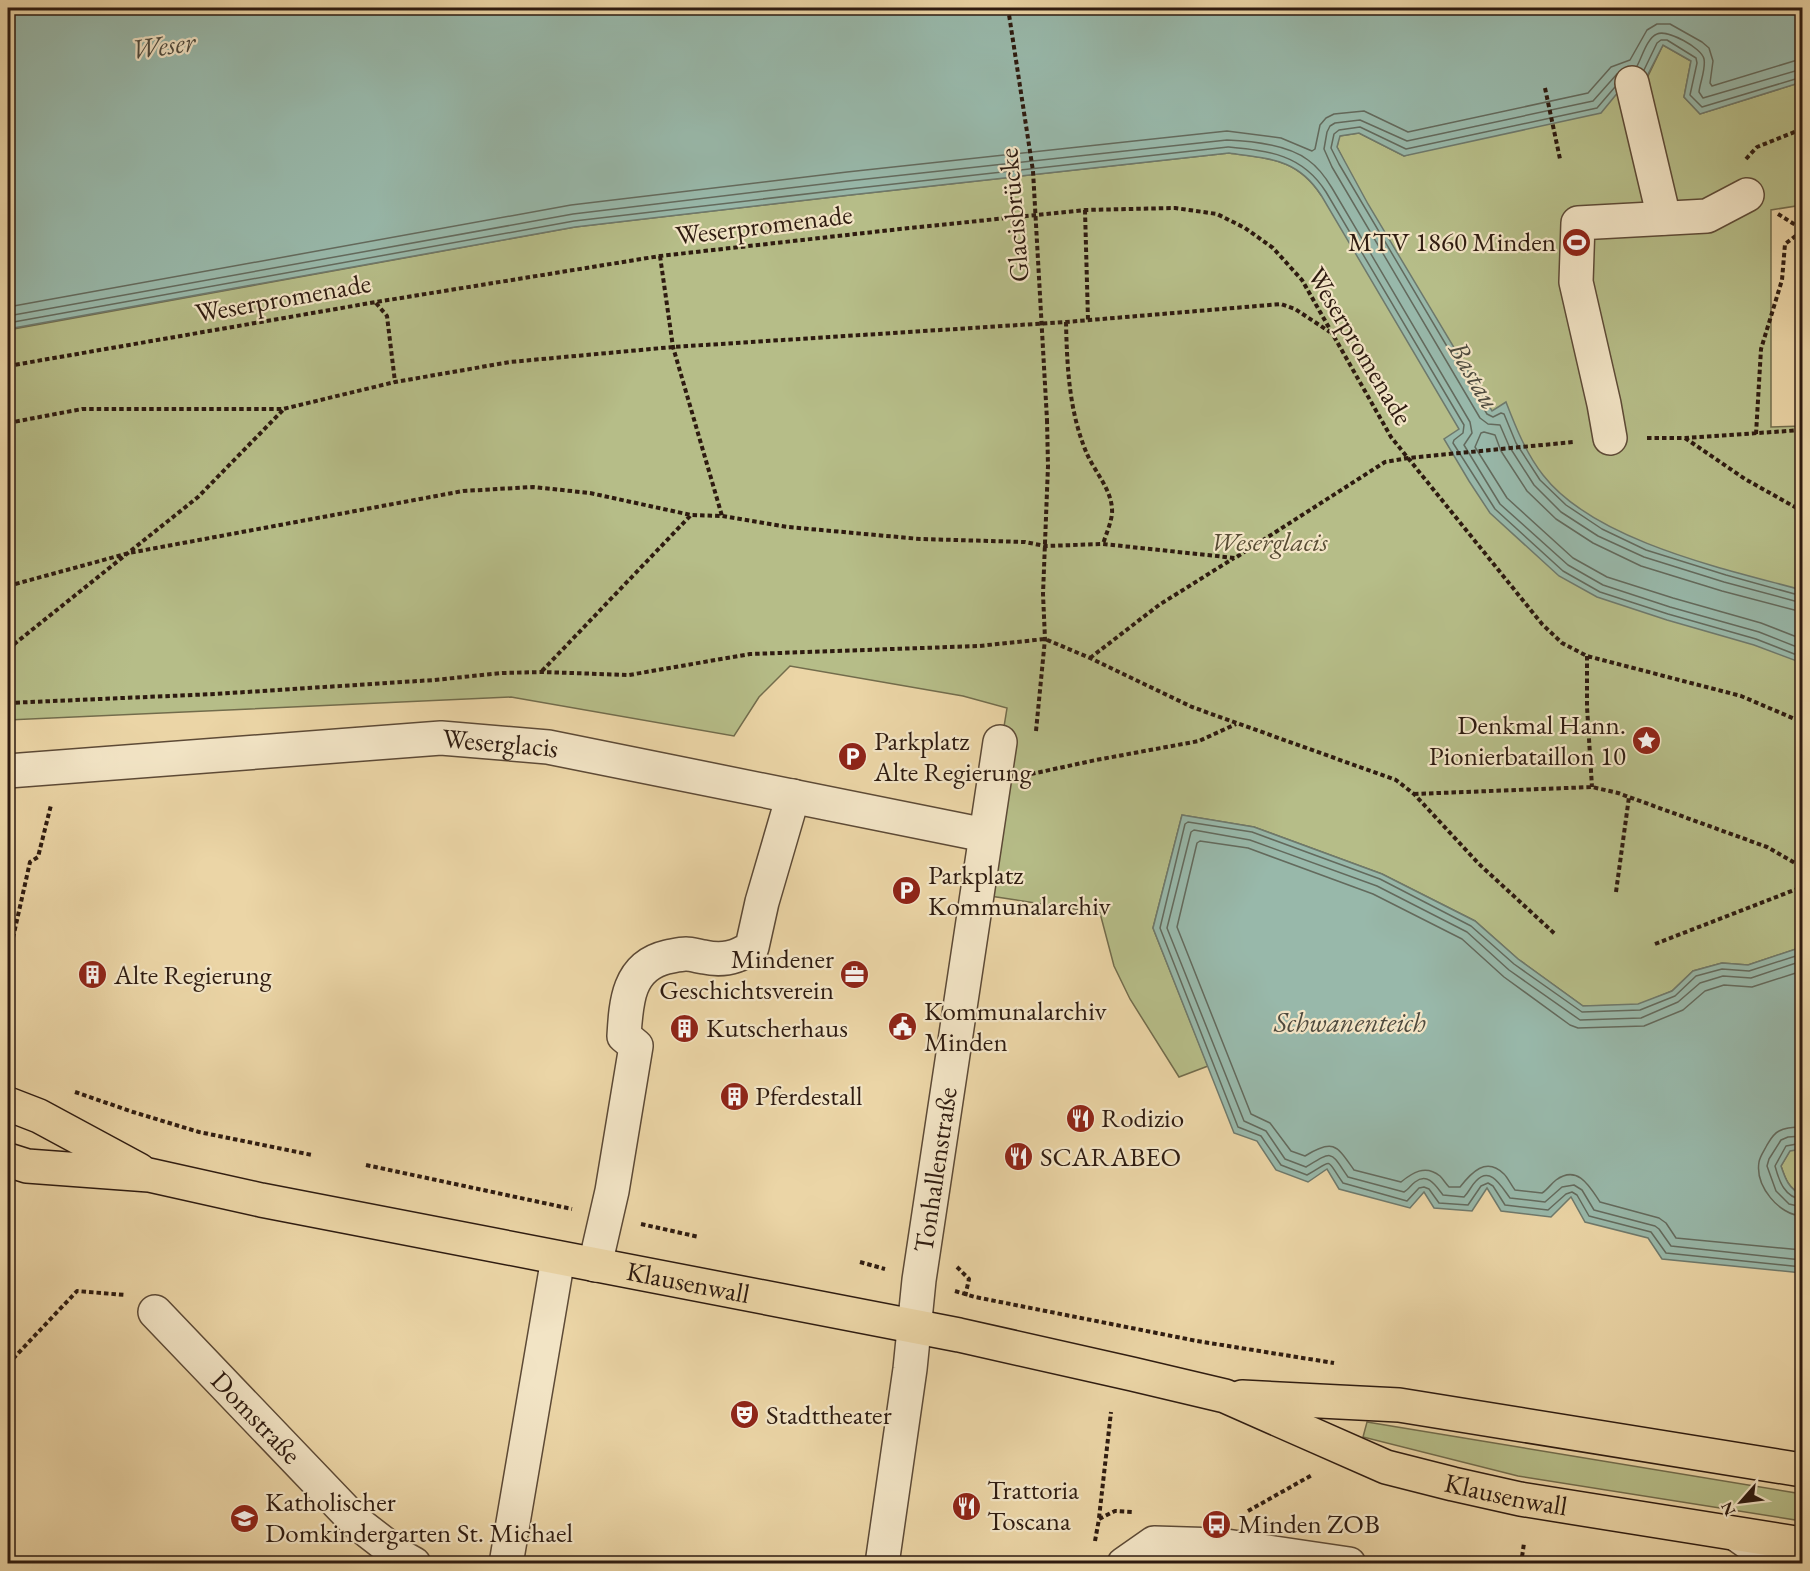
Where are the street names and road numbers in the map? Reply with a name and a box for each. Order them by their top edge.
street label: Glacisbrücke [990,146,1037,284]
street label: Weserpromenade [673,196,854,253]
street label: Weserpromenade [1300,260,1421,431]
street label: Weserpromenade [192,265,374,330]
street label: Weserglacis [441,720,562,766]
street label: Tonhallenstraße [905,1085,965,1255]
street label: Klausenwall [624,1253,753,1311]
street label: Domstraße [204,1363,309,1471]
street label: Klausenwall [1441,1465,1570,1523]

